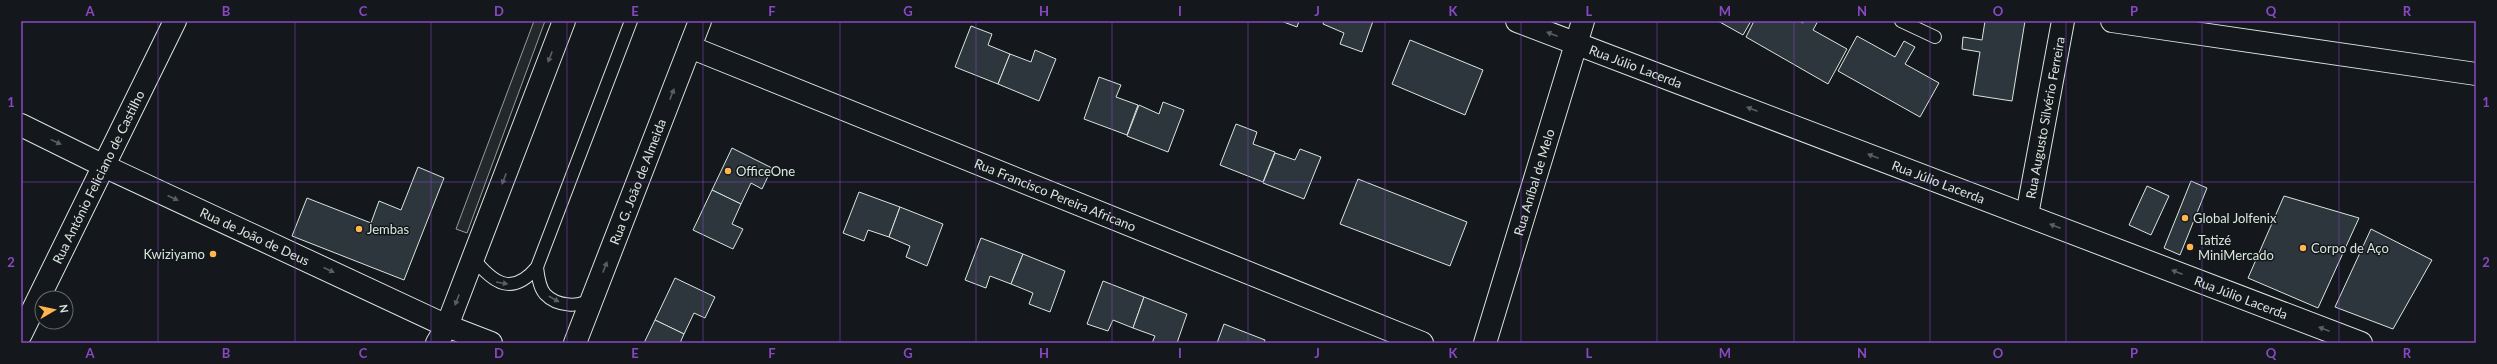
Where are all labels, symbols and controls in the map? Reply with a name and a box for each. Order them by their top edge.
text: A [84,3,95,19]
text: B [222,3,231,19]
text: C [359,3,368,19]
text: D [494,3,504,19]
text: E [631,3,639,19]
text: F [768,3,776,19]
text: G [903,3,913,19]
text: H [1039,3,1049,19]
text: I [1178,3,1182,19]
text: J [1314,3,1320,19]
text: K [1449,3,1459,19]
text: L [1586,3,1593,19]
text: M [1719,3,1731,19]
text: N [1857,3,1867,19]
text: O [1993,3,2004,19]
text: P [2130,3,2138,19]
text: Q [2266,3,2277,19]
text: R [2403,3,2412,19]
one-way arrow [1545,31,1557,37]
street label: Rua Augusto Silvério Ferreira [2022,35,2068,200]
street label: Rua Júlio Lacerda [1587,41,1684,91]
one-way arrow [546,52,552,64]
one-way arrow [669,87,675,99]
street label: Rua António Feliciano de Castilho [49,88,148,266]
text: 1 [7,94,15,110]
text: 1 [2482,94,2490,110]
one-way arrow [1745,106,1757,112]
street label: Rua G. João de Almeida [606,117,669,247]
street label: Rua Aníbal de Melo [1510,127,1558,238]
one-way arrow [50,139,62,145]
one-way arrow [1867,152,1879,158]
street label: Rua Francisco Pereira Africano [972,155,1138,235]
street label: Rua Júlio Lacerda [1890,157,1987,207]
place label: OfficeOne [736,163,795,179]
marker: OfficeOne [723,166,733,176]
one-way arrow [500,173,506,185]
one-way arrow [168,195,179,201]
street label: Rua de João de Deus [198,204,312,269]
place label: Global Jolfenix [2193,210,2277,226]
marker: Global Jolfenix [2180,213,2190,223]
place label: Jembas [367,221,410,237]
one-way arrow [2049,222,2061,228]
marker: Jembas [354,224,364,234]
place label: Tatizé MiniMercado [2198,232,2274,263]
place label: Corpo de Aço [2311,240,2389,256]
marker: Tatizé MiniMercado [2185,242,2195,252]
marker: Corpo de Aço [2298,243,2308,253]
place label: Kwiziyamo [143,246,205,262]
marker: Kwiziyamo [208,249,218,259]
text: 2 [7,254,15,270]
text: 2 [2482,254,2490,270]
one-way arrow [602,261,608,273]
one-way arrow [324,267,335,273]
one-way arrow [2170,269,2182,275]
street label: Rua Júlio Lacerda [2192,272,2290,322]
one-way arrow [495,280,508,286]
north arrow [34,290,74,330]
one-way arrow [454,295,460,306]
one-way arrow [548,296,560,303]
text: N [57,303,71,314]
one-way arrow [2319,326,2330,332]
text: A [84,345,95,361]
text: B [222,345,231,361]
text: C [359,345,368,361]
text: D [494,345,504,361]
text: E [631,345,639,361]
text: F [768,345,776,361]
text: G [903,345,913,361]
text: H [1039,345,1049,361]
text: I [1178,345,1182,361]
text: J [1314,345,1320,361]
text: K [1449,345,1459,361]
text: L [1586,345,1593,361]
text: M [1719,345,1731,361]
text: N [1857,345,1867,361]
text: O [1993,345,2004,361]
text: P [2130,345,2138,361]
text: Q [2266,345,2277,361]
text: R [2403,345,2412,361]

